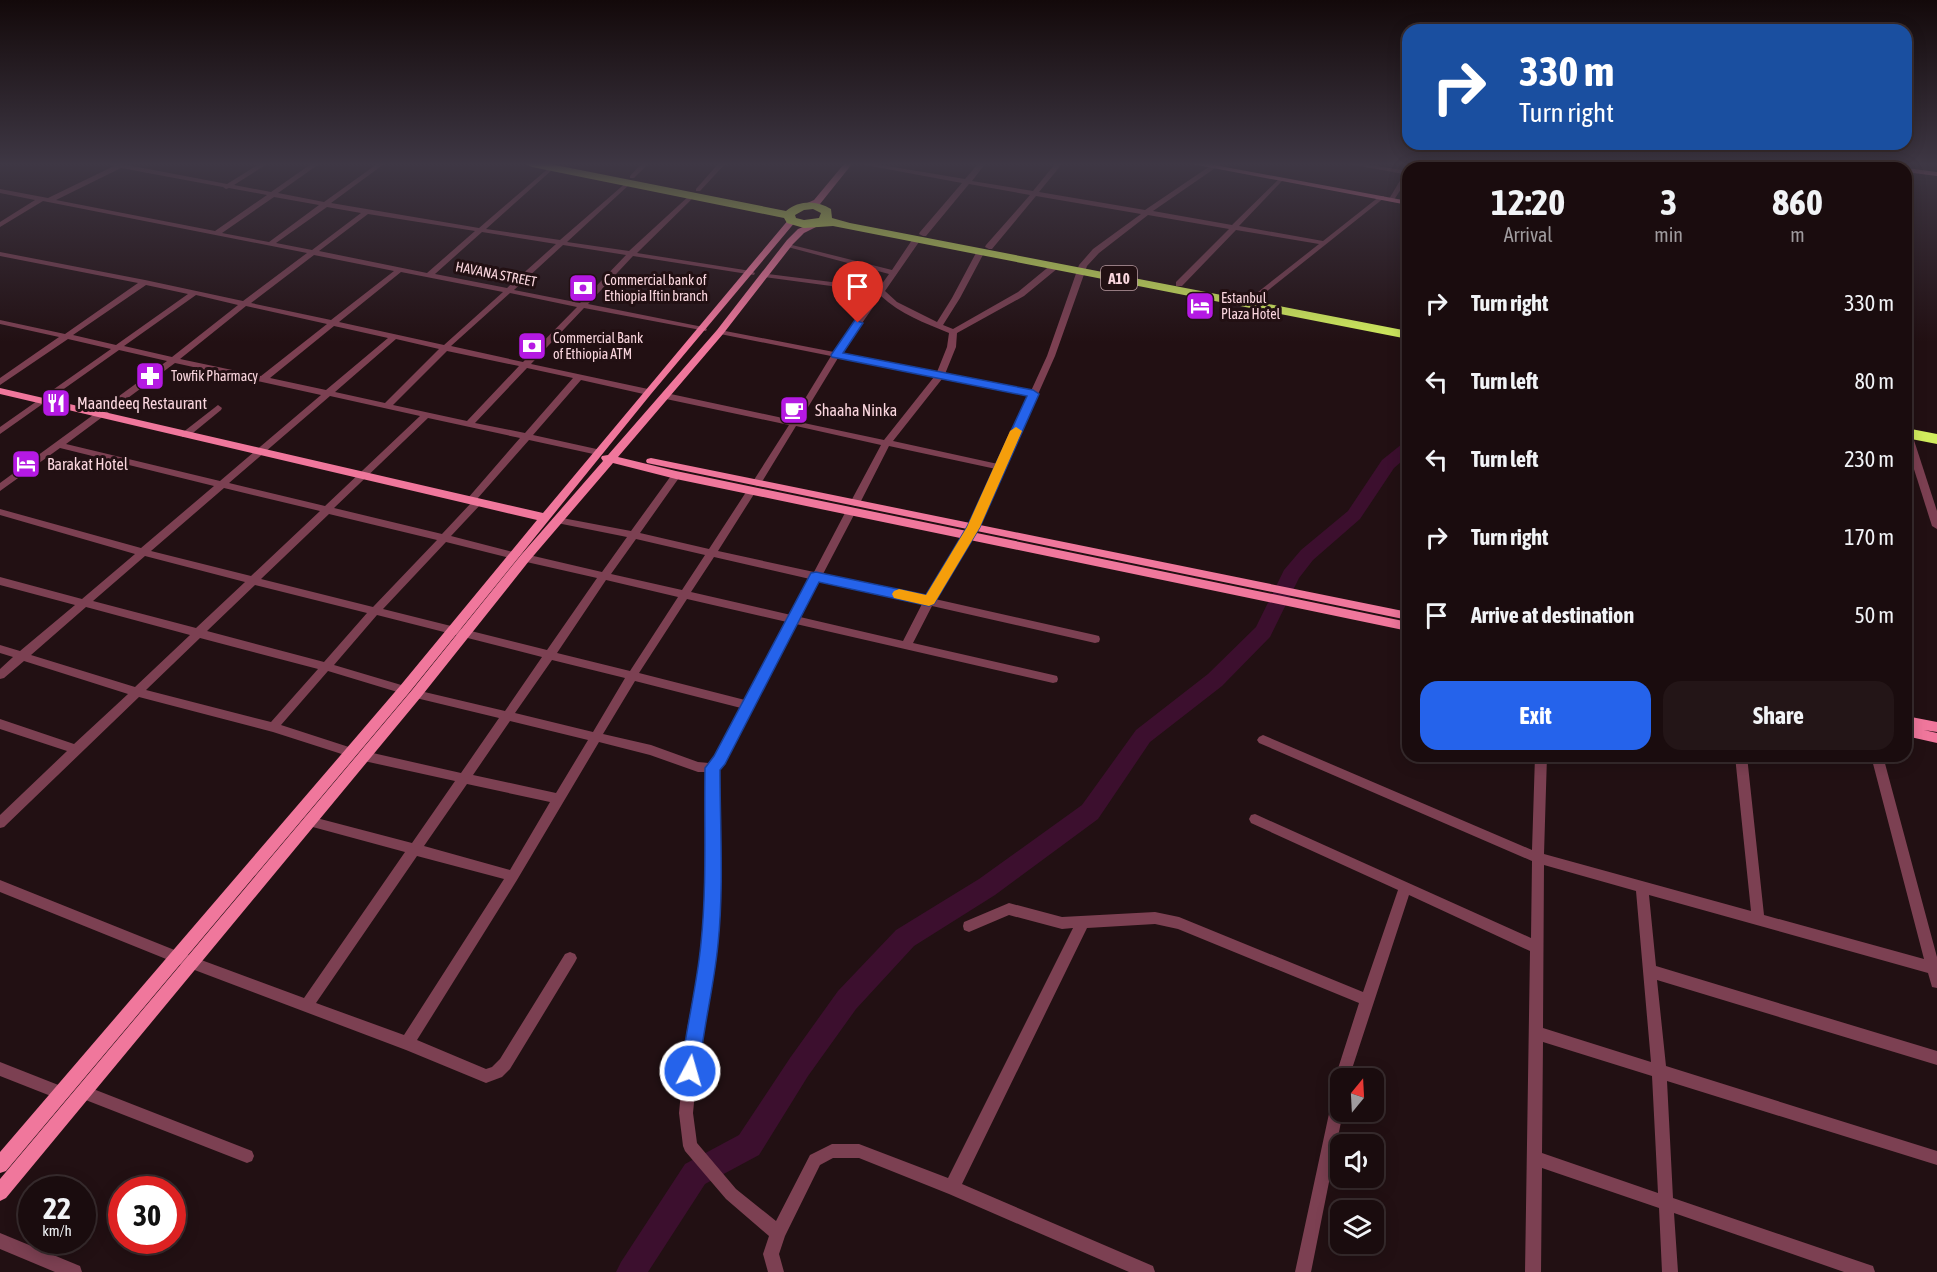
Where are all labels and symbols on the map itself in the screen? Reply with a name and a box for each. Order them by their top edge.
street label: HAVANA STREET [454,258,538,290]
pin [832,261,883,323]
road number: A10 [1101,266,1137,290]
bank icon: Commercial bank of Ethiopia Iftin branch [567,272,599,304]
place label: Commercial bank of Ethiopia Iftin branch [604,272,708,304]
hotel icon: Estanbul Plaza Hotel [1184,290,1216,322]
place label: Estanbul Plaza Hotel [1221,290,1281,322]
bank icon: Commercial Bank of Ethiopia ATM [516,330,548,362]
place label: Commercial Bank of Ethiopia ATM [553,330,643,362]
pharmacy icon: Towfik Pharmacy [134,360,166,392]
place label: Towfik Pharmacy [171,368,258,384]
restaurant icon: Maandeeq Restaurant [40,387,72,419]
place label: Maandeeq Restaurant [77,394,207,413]
cafe icon: Shaaha Ninka [778,394,810,426]
place label: Shaaha Ninka [815,401,897,419]
hotel icon: Barakat Hotel [10,448,42,480]
place label: Barakat Hotel [47,455,129,473]
position arrow [658,1039,722,1103]
north arrow [1330,1068,1384,1122]
speed limit sign: 30 [108,1176,186,1254]

